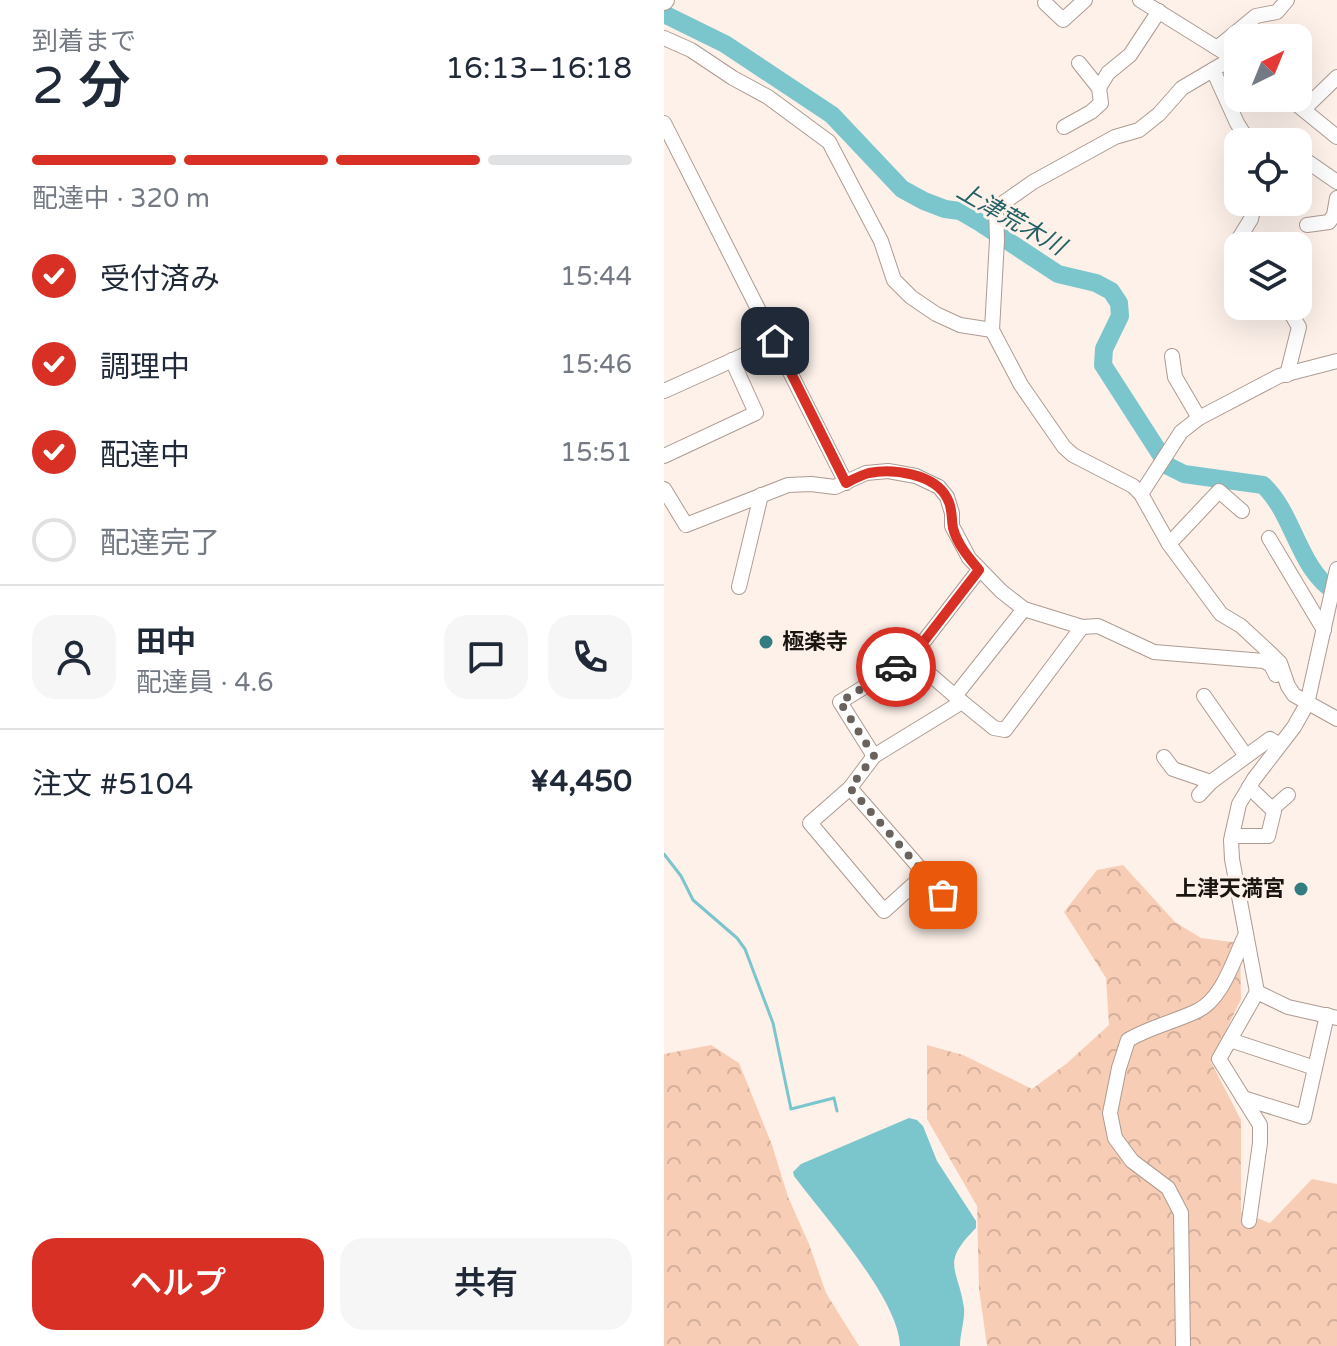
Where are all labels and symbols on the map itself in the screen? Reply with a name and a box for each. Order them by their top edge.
north arrow [1224,24,1312,112]
water label: 上津荒木川 [952,176,1073,263]
pin [741,307,809,375]
courier [856,627,936,707]
place label: 極楽寺 [782,629,848,655]
marker: 極楽寺 [757,633,775,651]
pin [909,861,977,929]
place label: 上津天満宮 [1175,876,1285,902]
marker: 上津天満宮 [1292,880,1310,898]

